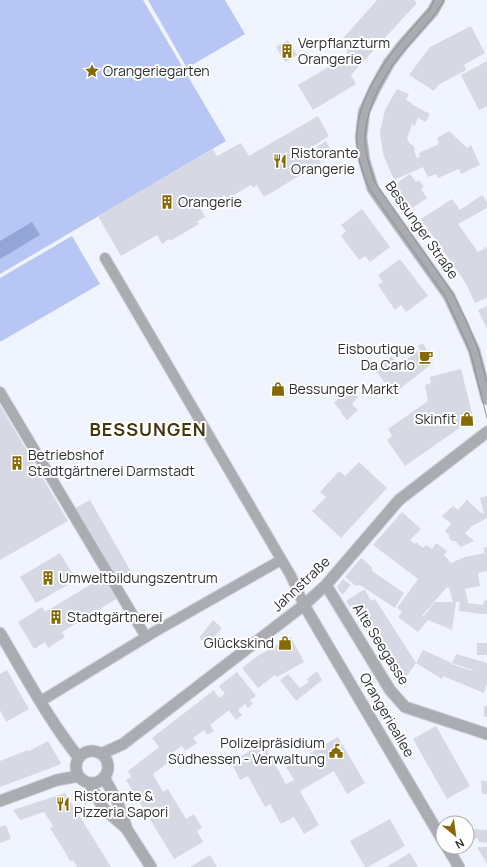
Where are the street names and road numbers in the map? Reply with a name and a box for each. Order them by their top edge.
street label: Bessunger Straße [381,177,463,283]
street label: Jahnstraße [267,552,334,615]
street label: Alte Seegasse [349,600,414,688]
street label: Orangerieallee [356,669,419,760]

